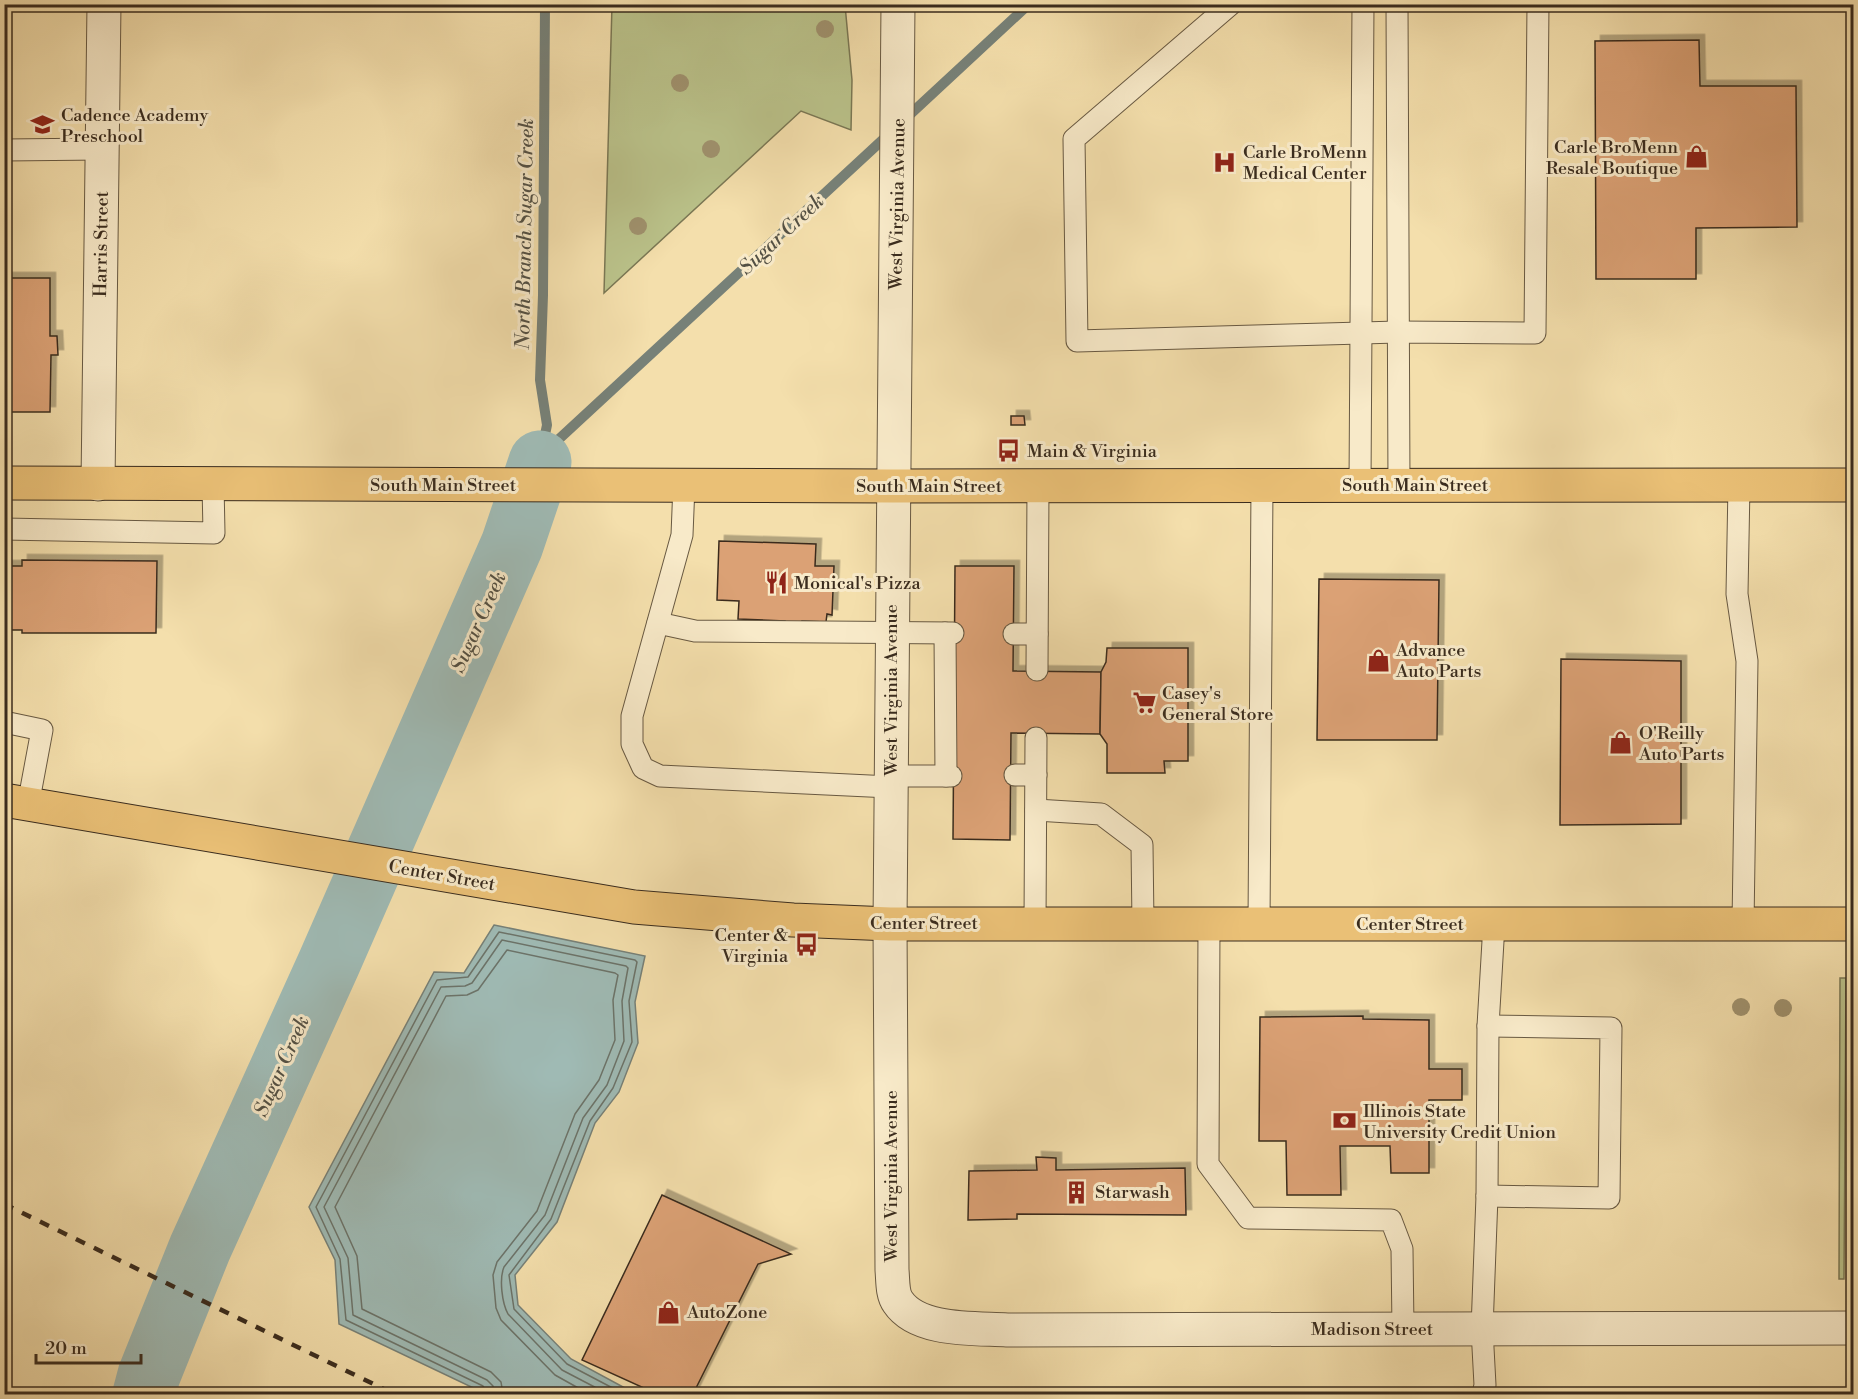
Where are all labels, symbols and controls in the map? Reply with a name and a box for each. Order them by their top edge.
place label: Cadence Academy Preschool [61,104,208,148]
school or university icon: Cadence Academy Preschool [30,112,56,138]
water label: North Branch Sugar Creek [511,118,540,351]
street label: West Virginia Avenue [884,118,910,291]
place label: Carle BroMenn Resale Boutique [1546,136,1678,180]
place label: Carle BroMenn Medical Center [1243,141,1367,185]
shop icon: Carle BroMenn Resale Boutique [1683,144,1709,170]
hospital icon: Carle BroMenn Medical Center [1212,149,1238,175]
water label: Sugar Creek [734,189,830,281]
street label: Harris Street [89,190,114,297]
bus stop icon: Main & Virginia [996,438,1022,464]
place label: Main & Virginia [1027,440,1158,463]
street label: South Main Street [370,474,517,497]
street label: South Main Street [1342,474,1489,497]
street label: South Main Street [856,475,1003,498]
water label: Sugar Creek [446,568,513,677]
restaurant icon: Monical's Pizza [763,570,789,596]
place label: Monical's Pizza [794,572,921,595]
street label: West Virginia Avenue [880,604,903,777]
place label: Advance Auto Parts [1395,639,1482,683]
shop icon: Advance Auto Parts [1365,647,1391,673]
place label: Casey's General Store [1162,682,1273,726]
supermarket icon: Casey's General Store [1131,690,1157,716]
place label: O'Reilly Auto Parts [1638,722,1725,766]
shop icon: O'Reilly Auto Parts [1608,730,1634,756]
street label: Center Street [387,855,498,896]
street label: Center Street [870,912,979,935]
street label: Center Street [1356,913,1465,936]
place label: Center & Virginia [715,924,789,968]
bus stop icon: Center & Virginia [793,932,819,958]
water label: Sugar Creek [249,1012,316,1121]
street label: West Virginia Avenue [880,1090,903,1263]
place label: Illinois State University Credit Union [1363,1100,1556,1144]
bank icon: Illinois State University Credit Union [1332,1108,1358,1134]
building icon: Starwash [1064,1179,1090,1205]
place label: Starwash [1095,1181,1170,1204]
shop icon: AutoZone [656,1299,682,1325]
place label: AutoZone [686,1301,767,1324]
street label: Madison Street [1311,1318,1434,1341]
scale bar [36,1327,141,1365]
text: 20 m [45,1337,87,1360]

